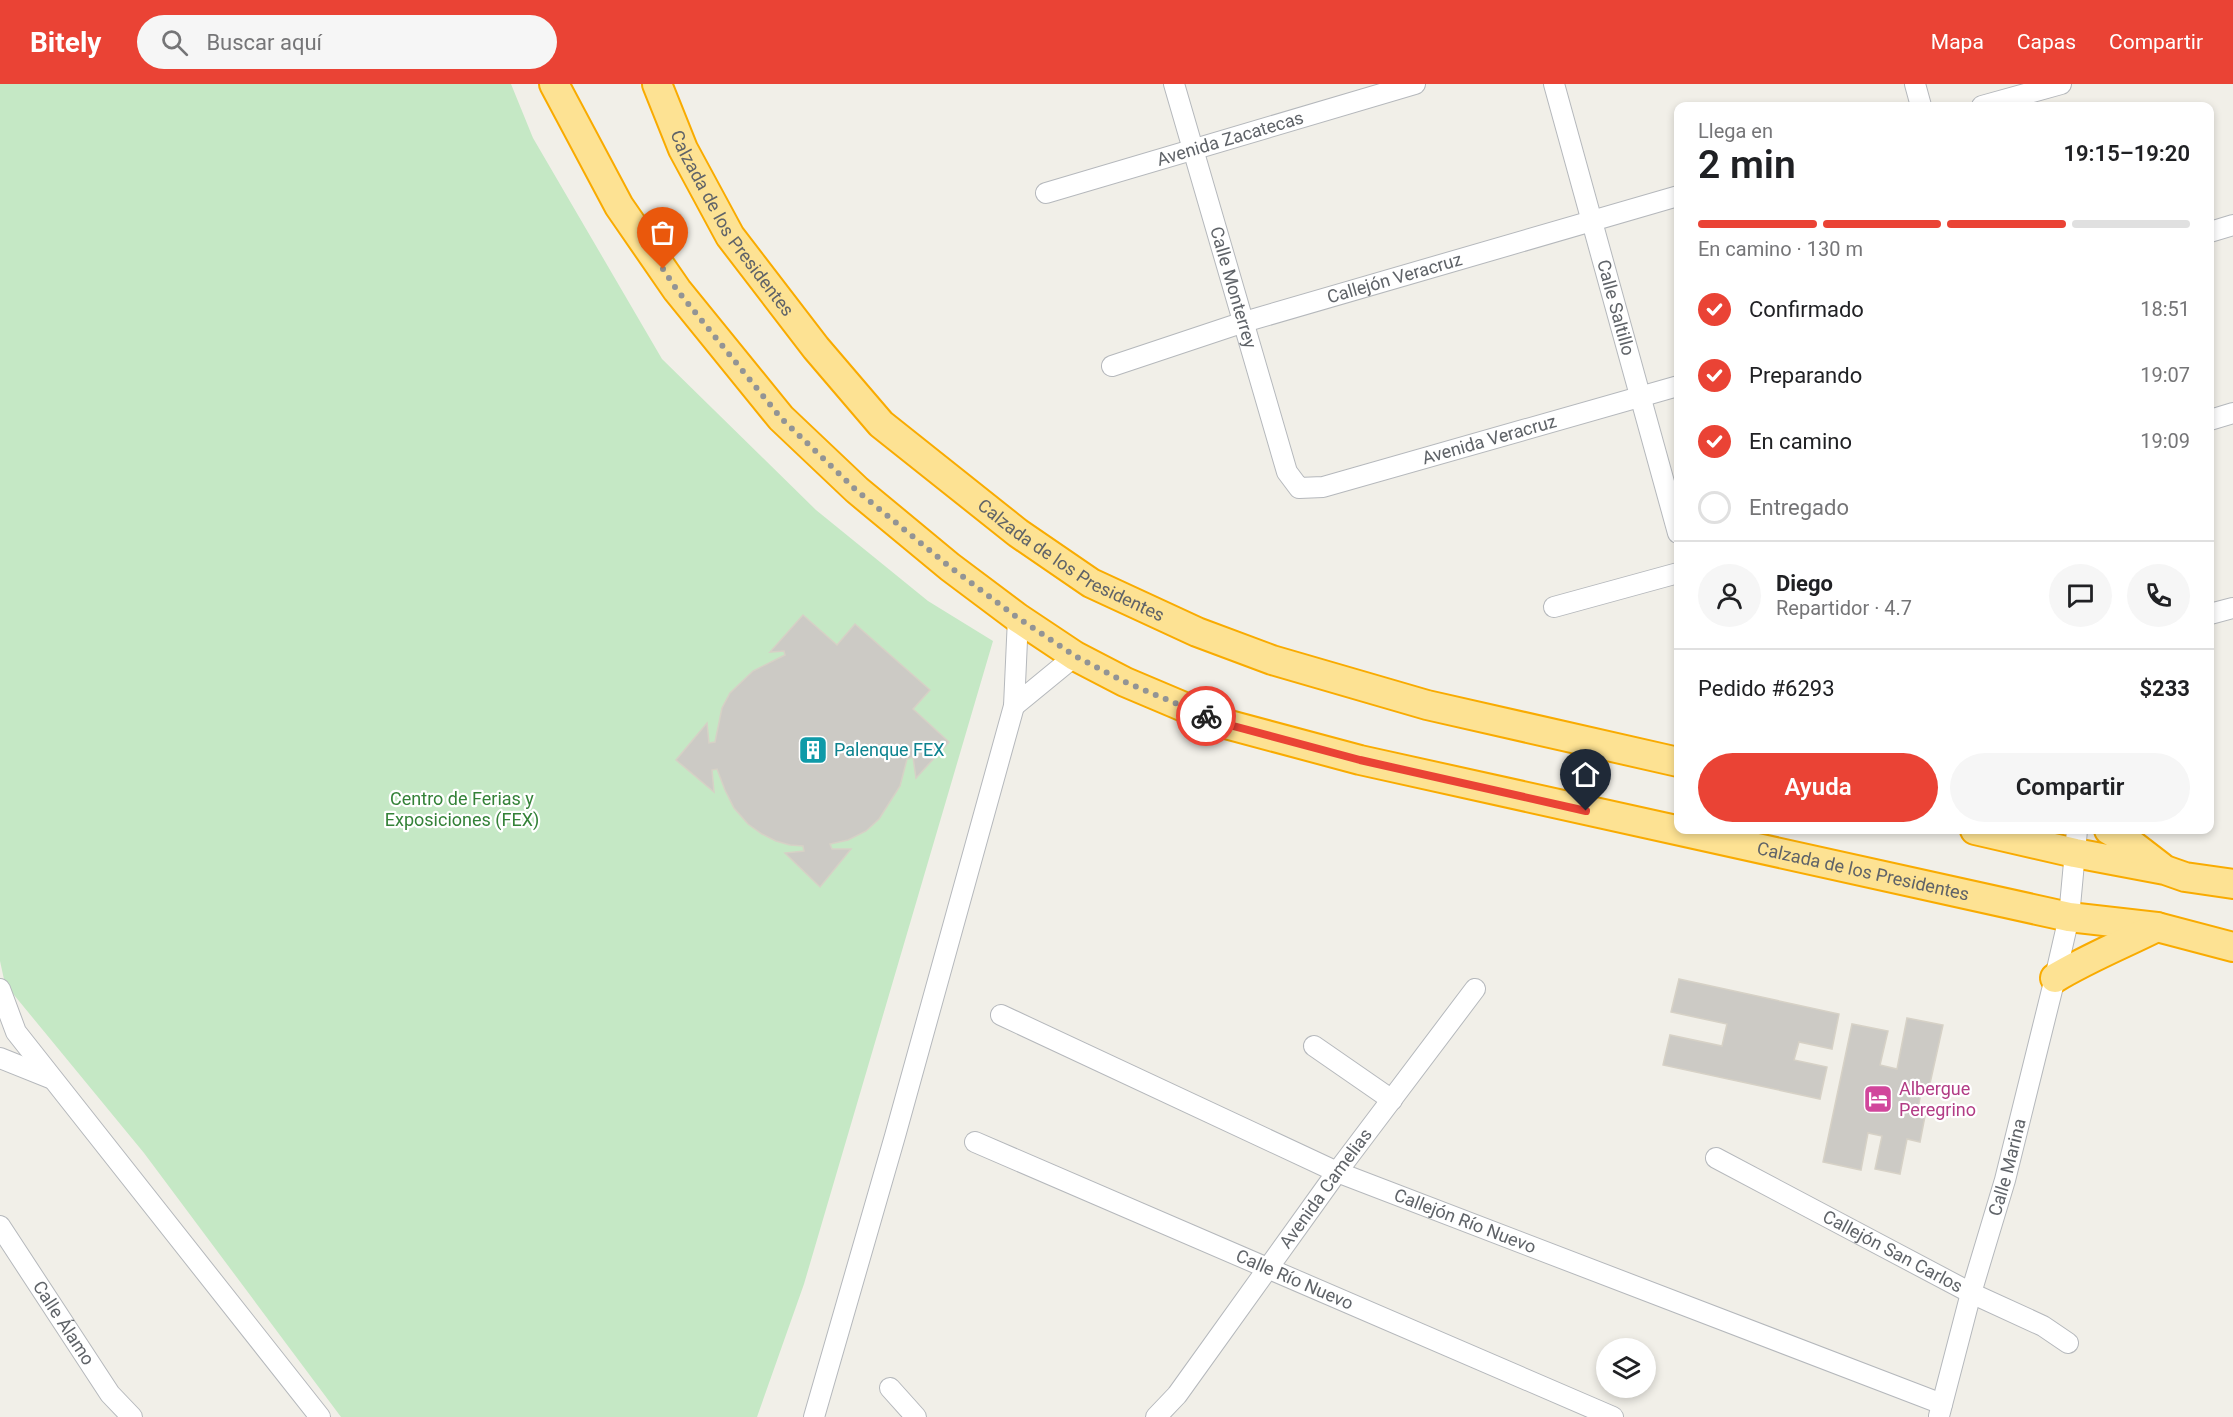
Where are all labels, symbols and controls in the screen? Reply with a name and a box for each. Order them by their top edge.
search box [137,15,557,69]
text: Bitely [30,26,101,59]
icon: search [158,26,191,59]
text: Buscar aquí [206,30,322,55]
text: Mapa [1931,30,1984,54]
text: Capas [2017,30,2076,54]
text: Compartir [2109,30,2203,54]
street label: Avenida Zacatecas [1154,107,1306,170]
text: Llega en [1698,119,1773,143]
street label: Calzada de los Presidentes [667,127,799,320]
text: 19:15–19:20 [2063,141,2190,166]
text: 2 min [1698,142,1796,188]
pin [637,207,688,269]
icon: bag [646,216,679,249]
street label: Calle Monterrey [1206,224,1262,351]
text: En camino · 130 m [1698,237,1863,261]
street label: Callejón Veracruz [1325,248,1464,307]
street label: Calle Saltillo [1593,257,1639,358]
icon: check [1698,293,1731,326]
text: Confirmado [1749,297,1864,322]
text: 18:51 [2140,297,2190,321]
icon: check [1698,359,1731,392]
text: Preparando [1749,363,1862,388]
text: 19:07 [2140,363,2190,387]
street label: Avenida Veracruz [1419,410,1559,468]
icon: check [1698,425,1731,458]
text: En camino [1749,429,1852,454]
text: 19:09 [2140,429,2190,453]
street label: Calzada de los Presidentes [974,494,1168,625]
text: Entregado [1749,495,1849,520]
button: person [1698,564,1761,627]
button: chat [2049,564,2112,627]
button: phone [2127,564,2190,627]
text: Diego [1776,571,1833,596]
text: Repartidor · 4.7 [1776,596,1912,620]
text: Pedido #6293 [1698,676,1835,701]
text: $233 [2140,676,2190,701]
courier [1176,686,1236,746]
icon: bike [1190,700,1223,733]
building icon: Palenque FEX [797,734,829,766]
place label: Palenque FEX [834,739,945,760]
pin [1560,749,1611,811]
button: Ayuda [1698,753,1938,822]
button: Compartir [1950,753,2190,822]
icon: home [1569,758,1602,791]
park label: Centro de Ferias y Exposiciones (FEX) [385,788,539,831]
street label: Calzada de los Presidentes [1755,837,1971,905]
place label: Albergue Peregrino [1899,1078,1976,1120]
hotel icon: Albergue Peregrino [1862,1083,1894,1115]
street label: Calle Marina [1984,1116,2030,1218]
street label: Avenida Camelias [1275,1124,1376,1252]
street label: Callejón Río Nuevo [1391,1184,1539,1257]
street label: Callejón San Carlos [1819,1206,1967,1297]
street label: Calle Río Nuevo [1233,1245,1357,1314]
street label: Calle Álamo [29,1277,99,1369]
map controls [1596,1338,1656,1398]
button: layers [1596,1338,1656,1398]

